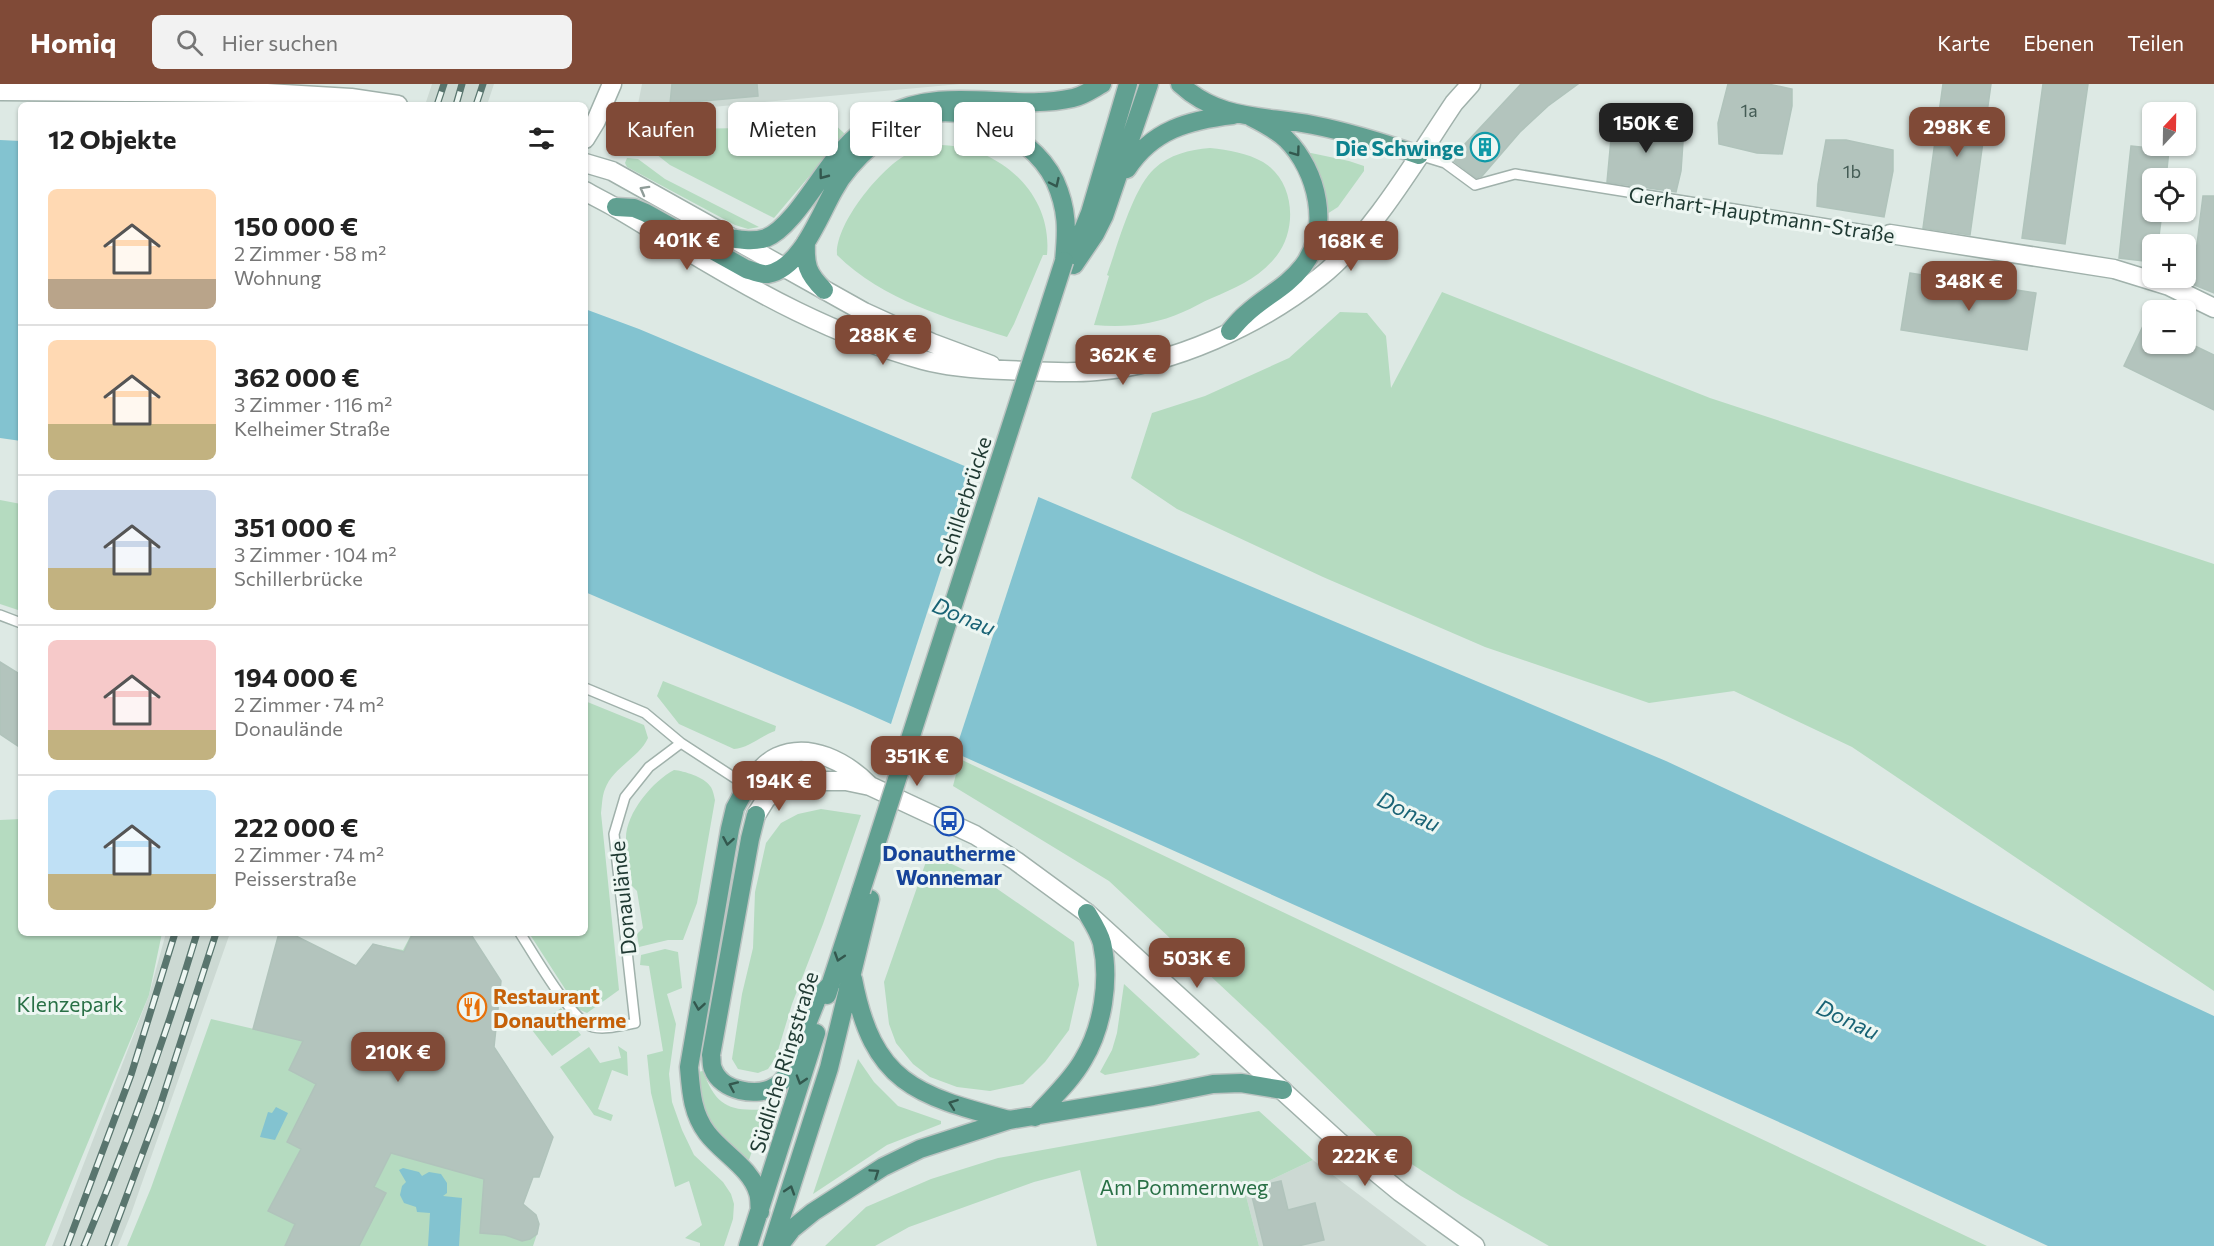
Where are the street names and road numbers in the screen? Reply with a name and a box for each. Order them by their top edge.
street label: Gerhart-Hauptmann-Straße [1627,181,1897,247]
street label: Schillerbrücke [930,433,996,569]
street label: Donaulände [604,840,640,956]
street label: Südliche Ringstraße [744,968,822,1156]

